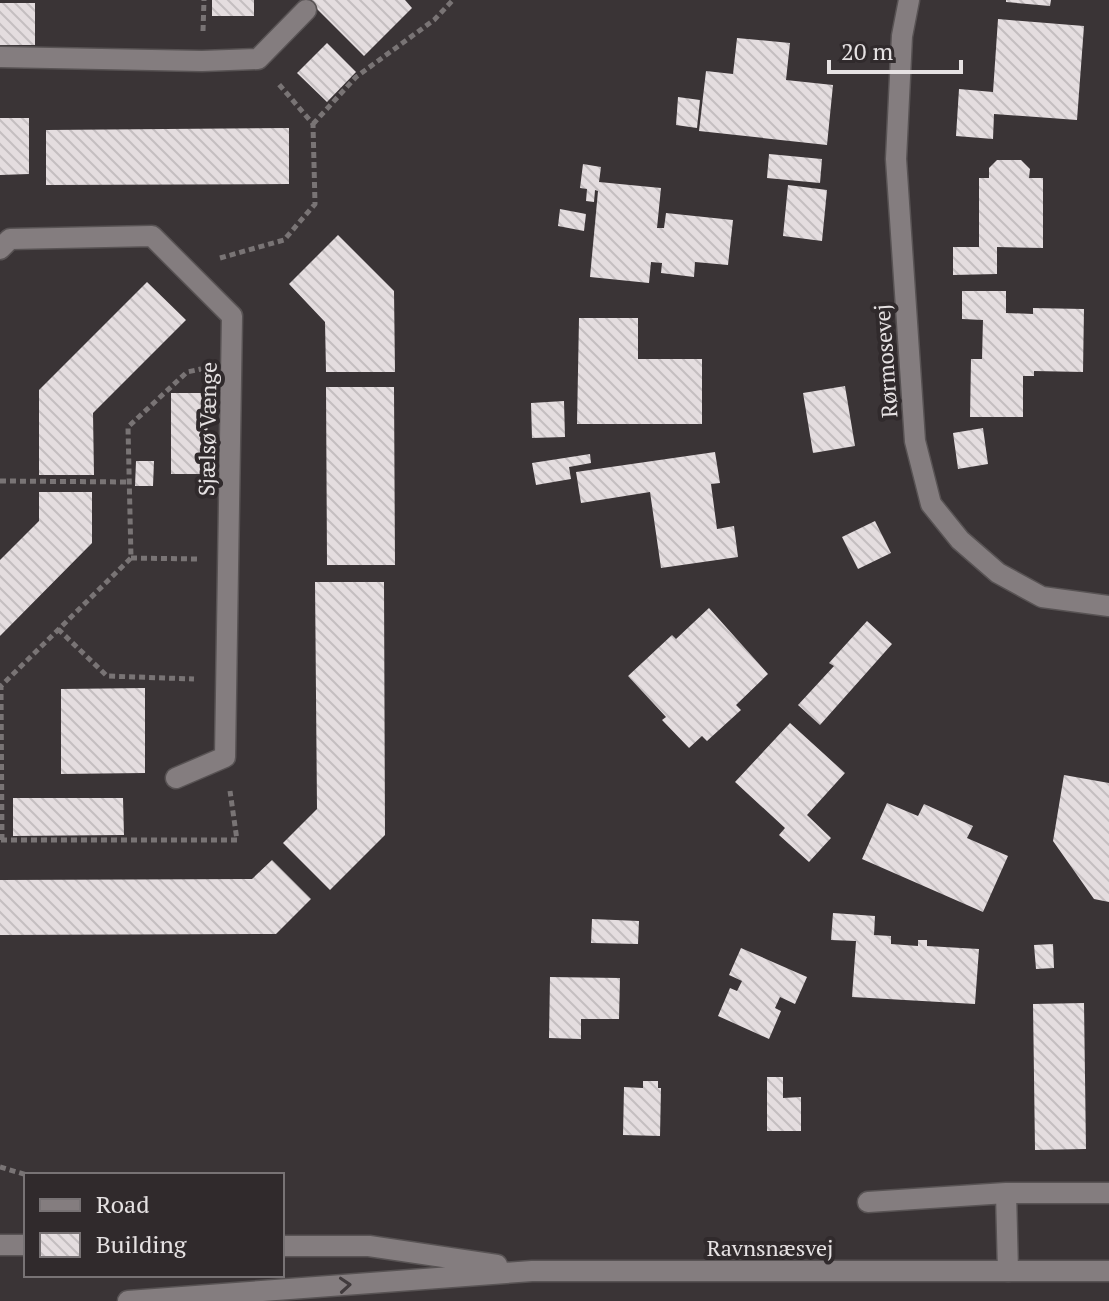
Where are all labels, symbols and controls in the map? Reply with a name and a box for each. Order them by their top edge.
scale bar [829,24,961,74]
text: 20 m [841,35,893,67]
street label: Rørmosevej [867,303,903,419]
street label: Sjælsø Vænge [191,362,223,496]
legend [24,1173,284,1277]
text: Road [96,1188,150,1220]
text: Building [96,1228,187,1260]
street label: Ravnsnæsvej [707,1233,833,1262]
one-way arrow [339,1277,352,1294]

